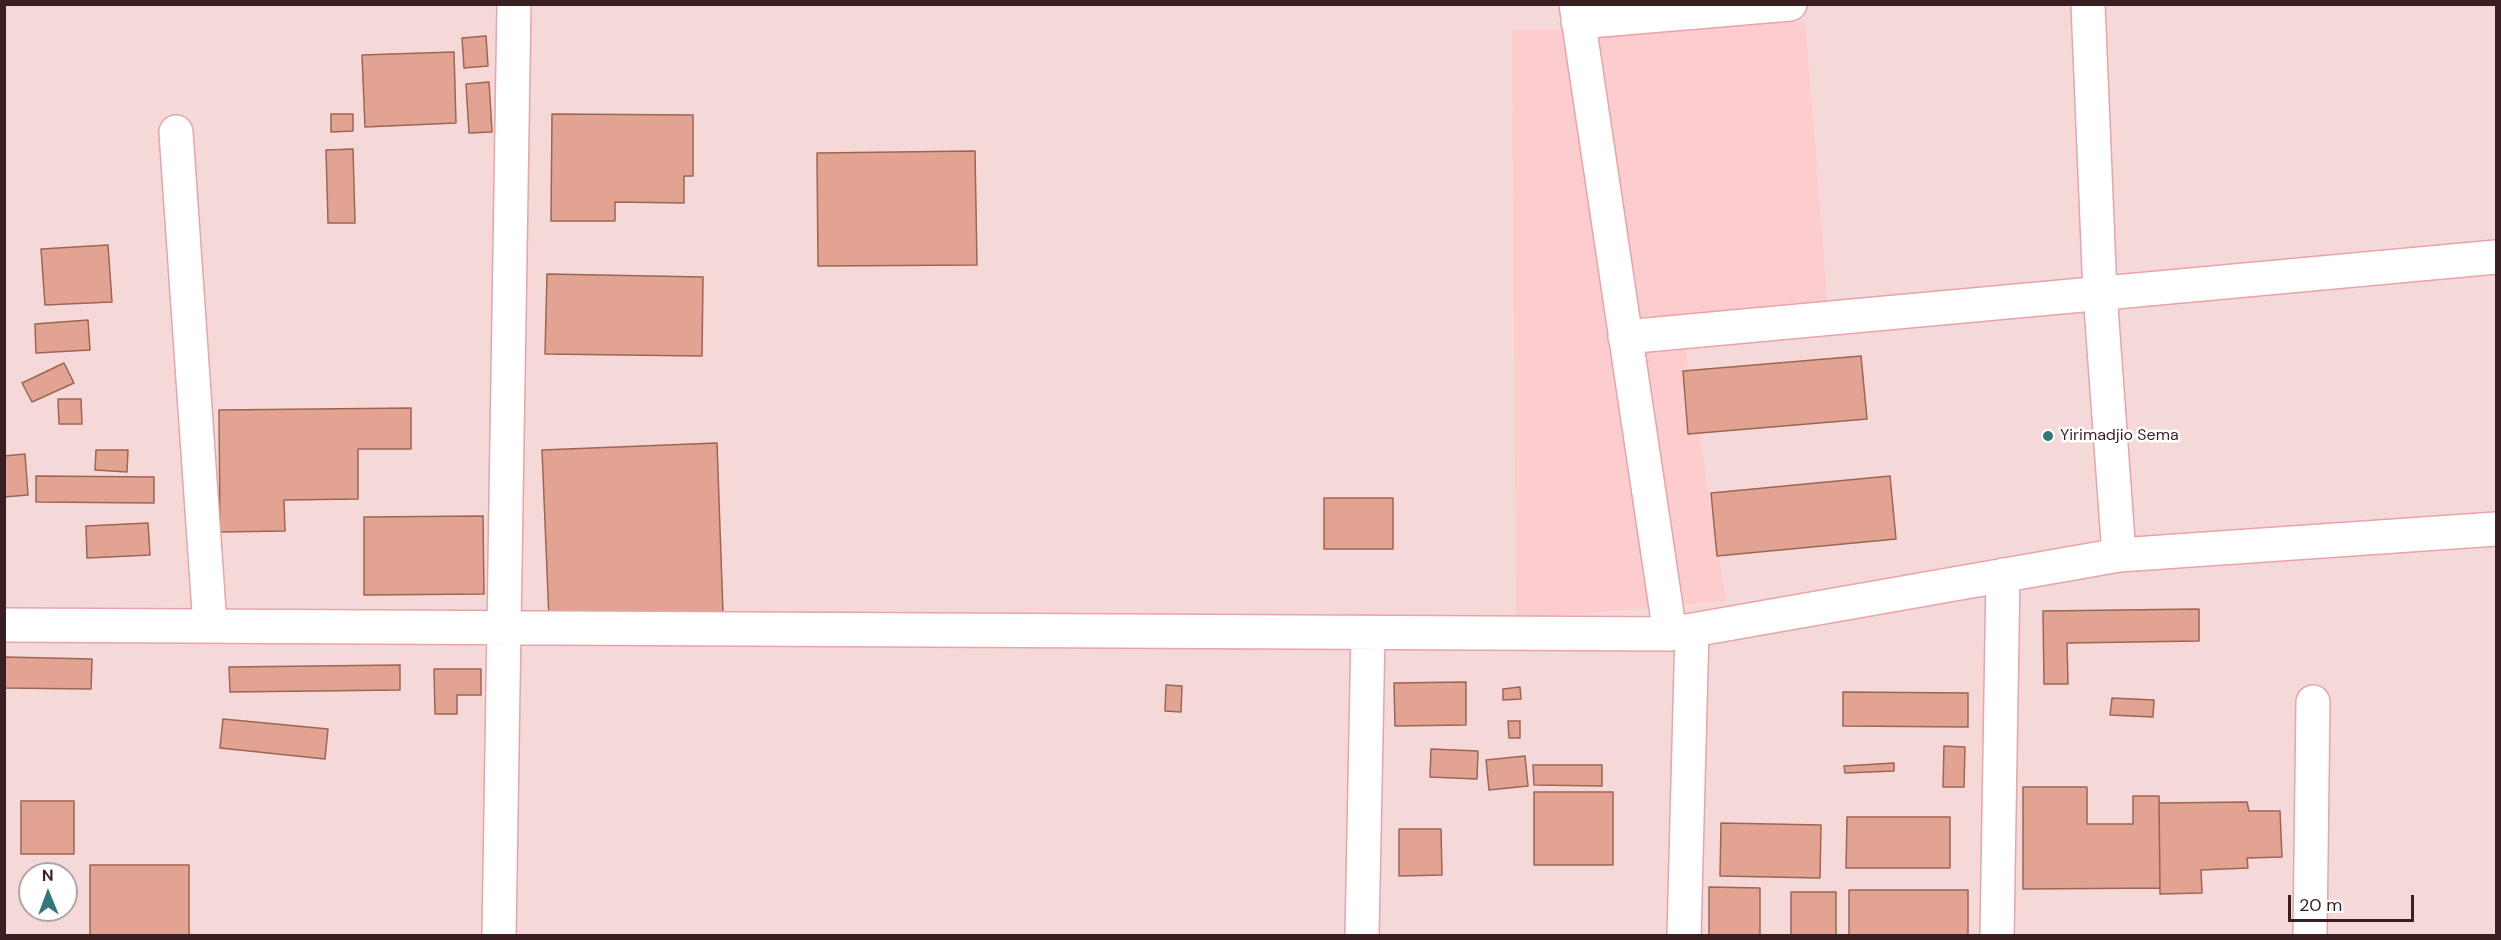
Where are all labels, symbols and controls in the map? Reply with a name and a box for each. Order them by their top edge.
place label: Yirimadjio Sema [2060,426,2179,446]
marker: Yirimadjio Sema [2041,429,2055,443]
north arrow [18,862,78,922]
text: N [42,865,54,886]
scale bar [2291,883,2417,921]
text: 20 m [2299,893,2342,917]

